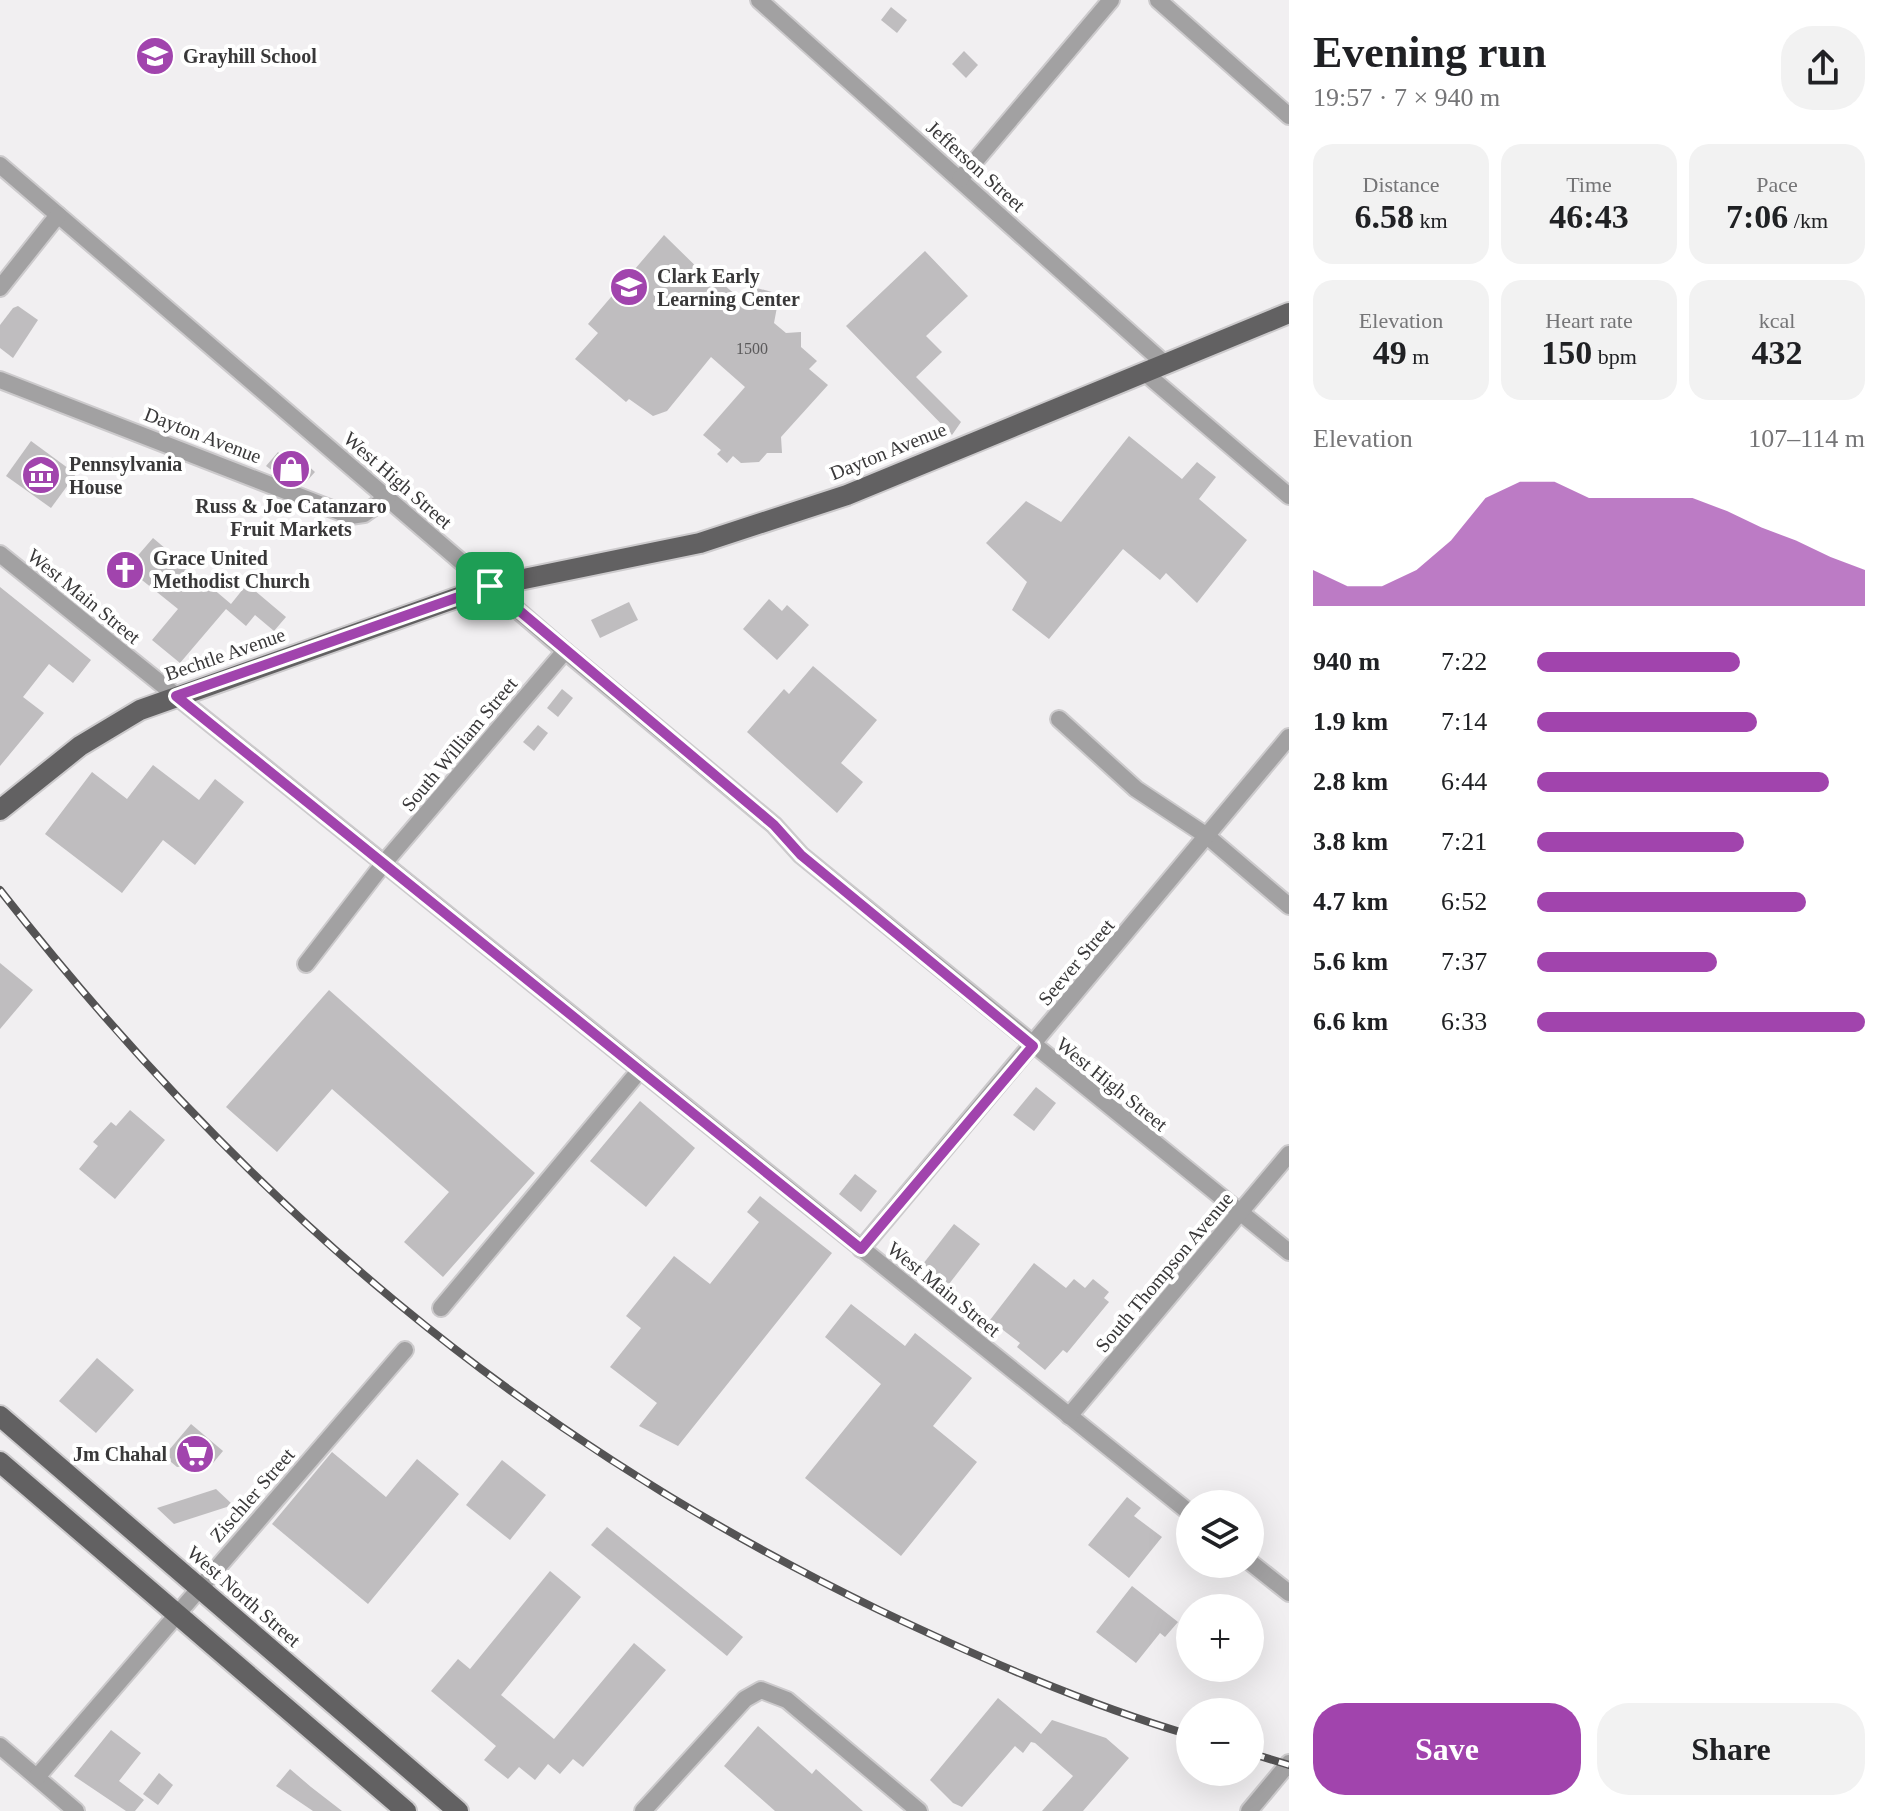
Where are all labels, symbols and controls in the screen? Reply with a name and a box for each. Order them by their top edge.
button: share [1781,26,1865,110]
text: Evening run [1313,28,1547,77]
school or university icon: Grayhill School [134,35,176,77]
place label: Grayhill School [183,45,317,68]
text: 19:57 · 7 × 940 m [1313,83,1500,112]
street label: Jefferson Street [922,116,1030,216]
text: Distance [1363,172,1439,197]
text: Time [1566,172,1612,197]
text: Pace [1756,172,1798,197]
text: 6.58 [1354,198,1414,235]
text: 46:43 [1549,198,1629,235]
text: 7:06 [1726,198,1788,235]
text: km [1414,208,1448,233]
text: /km [1788,208,1828,233]
place label: Clark Early Learning Center [657,265,800,311]
school or university icon: Clark Early Learning Center [608,266,650,308]
text: Elevation [1359,308,1443,333]
text: Heart rate [1545,308,1633,333]
text: kcal [1759,308,1795,333]
text: 49 [1373,334,1407,371]
text: 150 [1541,334,1592,371]
text: 432 [1752,334,1803,371]
house number: 1500 [736,340,768,357]
text: m [1407,344,1429,369]
text: bpm [1592,344,1637,369]
street label: Dayton Avenue [141,403,265,468]
street label: Dayton Avenue [827,418,950,485]
text: Elevation [1313,424,1413,453]
text: 107–114 m [1748,424,1865,453]
street label: West High Street [339,427,457,534]
shop icon: Russ & Joe Catanzaro Fruit Markets [270,448,312,490]
place label: Pennsylvania House [69,453,182,498]
museum icon: Pennsylvania House [20,454,62,496]
place label: Russ & Joe Catanzaro Fruit Markets [195,495,387,540]
street label: West Main Street [23,544,145,648]
place label: Grace United Methodist Church [153,547,310,592]
church icon: Grace United Methodist Church [104,549,146,591]
pin [456,552,524,620]
icon: arrive [468,564,512,608]
street label: Bechtle Avenue [162,623,288,685]
text: 940 m [1313,647,1380,676]
text: 7:22 [1441,647,1487,676]
street label: South William Street [397,672,522,815]
text: 1.9 km [1313,707,1388,736]
text: 7:14 [1441,707,1487,736]
text: 2.8 km [1313,767,1388,796]
text: 6:44 [1441,767,1487,796]
text: 3.8 km [1313,827,1388,856]
text: 7:21 [1441,827,1487,856]
text: 4.7 km [1313,887,1388,916]
text: 6:52 [1441,887,1487,916]
street label: Seever Street [1033,914,1119,1010]
text: 5.6 km [1313,947,1388,976]
text: 7:37 [1441,947,1487,976]
text: 6.6 km [1313,1007,1388,1036]
text: 6:33 [1441,1007,1487,1036]
street label: West High Street [1052,1033,1172,1136]
street label: South Thompson Avenue [1091,1188,1238,1357]
street label: West Main Street [883,1237,1005,1341]
supermarket icon: Jm Chahal [174,1433,216,1475]
place label: Jm Chahal [73,1443,167,1465]
street label: Zischler Street [205,1443,299,1546]
map controls [1176,1490,1264,1786]
button: layers [1176,1490,1264,1578]
street label: West North Street [183,1541,305,1651]
button: + [1176,1594,1264,1682]
button: − [1176,1698,1264,1786]
button: Save [1313,1703,1581,1795]
button: Share [1597,1703,1865,1795]

